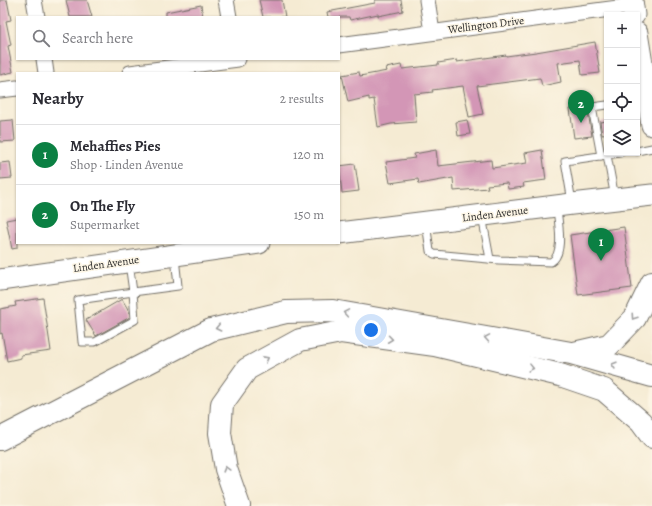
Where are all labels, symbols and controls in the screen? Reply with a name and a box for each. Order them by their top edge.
map controls [604,12,640,156]
button: + [604,12,640,48]
street label: Wellington Drive [446,13,525,37]
search box [16,16,340,60]
icon: search [30,27,52,49]
text: Search here [62,28,133,48]
button: − [604,48,640,84]
button: locate [604,84,640,120]
text: Nearby [32,87,83,110]
text: 2 results [280,90,324,107]
pin: 2 [568,90,594,123]
button: layers [604,120,640,156]
text: Mehaffies Pies [70,136,161,156]
text: 1 [43,146,47,163]
text: 120 m [293,146,324,163]
text: Shop · Linden Avenue [70,156,183,173]
text: On The Fly [70,196,135,216]
street label: Linden Avenue [461,202,529,225]
text: 2 [42,206,48,223]
text: 150 m [294,206,324,223]
text: Supermarket [70,216,140,233]
pin: 1 [588,228,614,261]
street label: Linden Avenue [72,252,140,276]
one-way arrow [343,309,349,318]
one-way arrow [631,313,639,320]
your location [361,320,381,340]
one-way arrow [215,324,221,332]
one-way arrow [387,334,393,343]
one-way arrow [484,335,491,343]
one-way arrow [262,356,269,364]
one-way arrow [611,362,618,370]
one-way arrow [527,364,534,372]
one-way arrow [223,466,231,473]

